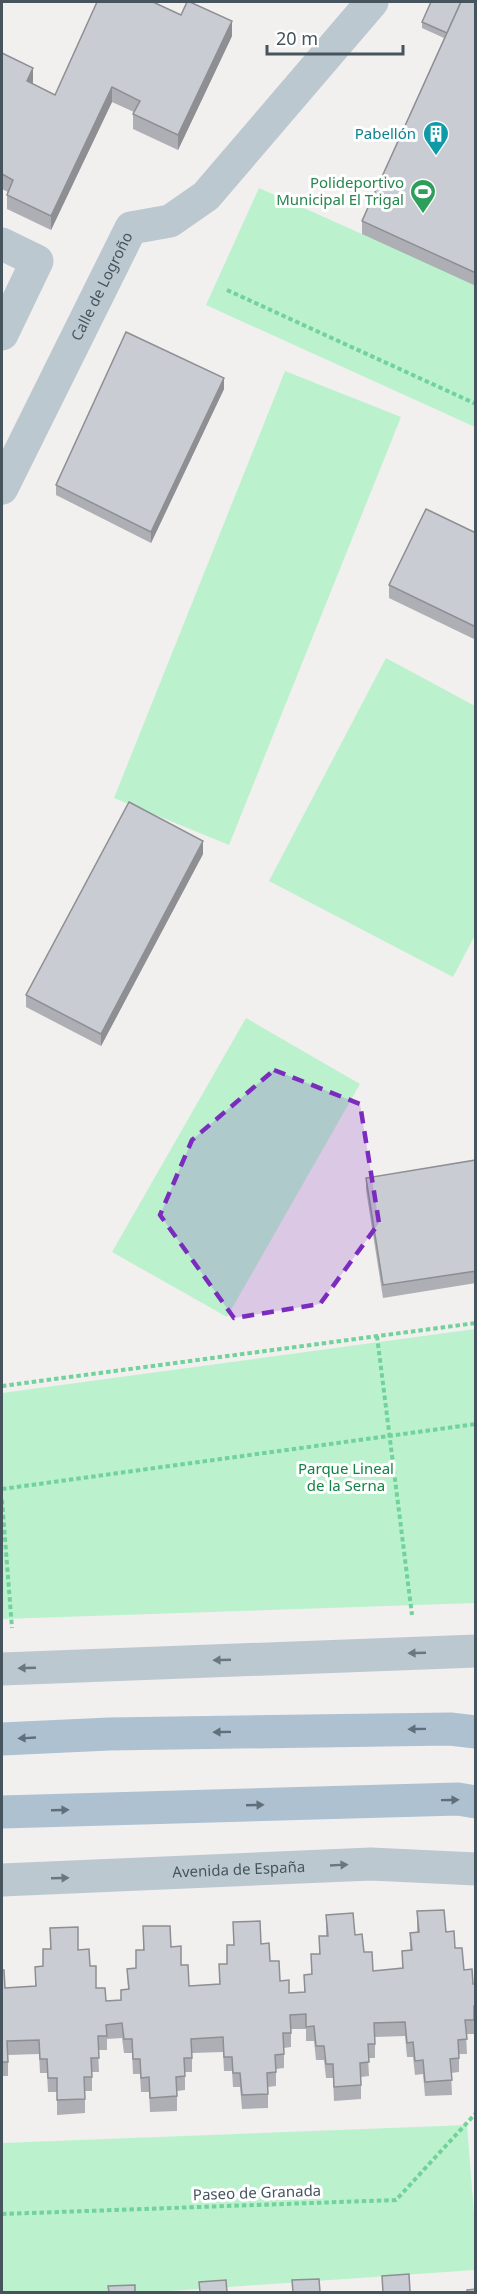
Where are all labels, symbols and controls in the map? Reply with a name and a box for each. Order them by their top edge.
scale bar [267,18,404,56]
text: 20 m [276,26,318,50]
building icon: Pabellón [421,119,451,157]
place label: Pabellón [355,123,416,143]
place label: Polideportivo Municipal El Trigal [276,172,404,209]
sports icon: Polideportivo Municipal El Trigal [408,177,438,215]
street label: Calle de Logroño [66,228,137,344]
park label: Parque Lineal de la Serna [298,1458,394,1495]
one-way arrow [408,1648,427,1658]
one-way arrow [213,1656,232,1665]
one-way arrow [18,1663,37,1672]
one-way arrow [408,1725,427,1734]
one-way arrow [213,1728,232,1737]
one-way arrow [18,1733,37,1742]
one-way arrow [440,1795,459,1805]
one-way arrow [245,1800,264,1810]
one-way arrow [50,1806,69,1815]
street label: Avenida de España [172,1856,306,1882]
one-way arrow [329,1861,348,1870]
one-way arrow [50,1873,69,1882]
street label: Paseo de Granada [193,2180,321,2204]

